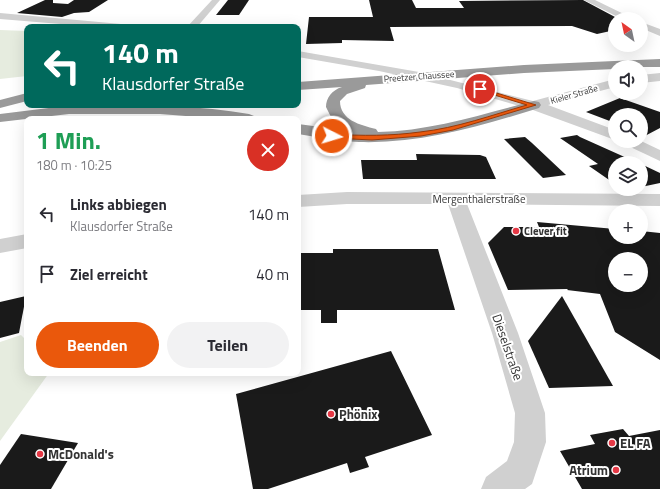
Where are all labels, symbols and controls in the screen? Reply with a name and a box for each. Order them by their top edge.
north arrow [608,12,648,52]
map controls [608,12,648,292]
text: 140 m [102,31,179,74]
icon: left [36,40,88,92]
button: sound [608,60,648,100]
street label: Preetzer Chaussee [383,67,455,85]
text: Klausdorfer Straße [102,70,244,97]
pin [463,72,497,106]
icon: arrive [469,78,491,100]
street label: Kieler Straße [549,81,600,107]
button: search [608,108,648,148]
position arrow [311,115,353,157]
text: 1 Min. [36,122,101,158]
button: close [247,129,289,171]
text: 180 m · 10:25 [36,155,112,175]
button: layers [608,156,648,196]
street label: Mergenthalerstraße [433,191,526,207]
text: Links abbiegen [70,193,167,216]
icon: left [36,203,58,225]
text: 140 m [248,203,289,226]
button: + [608,204,648,244]
text: Klausdorfer Straße [70,216,173,236]
place label: Clever fit [524,223,567,239]
marker: Clever fit [511,226,521,236]
button: − [608,252,648,292]
icon: arrive [36,263,58,285]
text: Ziel erreicht [70,263,148,286]
text: 40 m [256,263,289,286]
street label: Dieselstraße [487,311,529,383]
button: Beenden [36,322,159,368]
button: Teilen [167,322,289,368]
place label: Phönix [339,404,377,424]
marker: Phönix [326,409,336,419]
place label: EL FA [620,433,651,453]
marker: EL FA [607,438,617,448]
place label: McDonald's [48,444,114,464]
marker: McDonald's [35,449,45,459]
place label: Atrium [569,460,608,480]
marker: Atrium [611,465,621,475]

